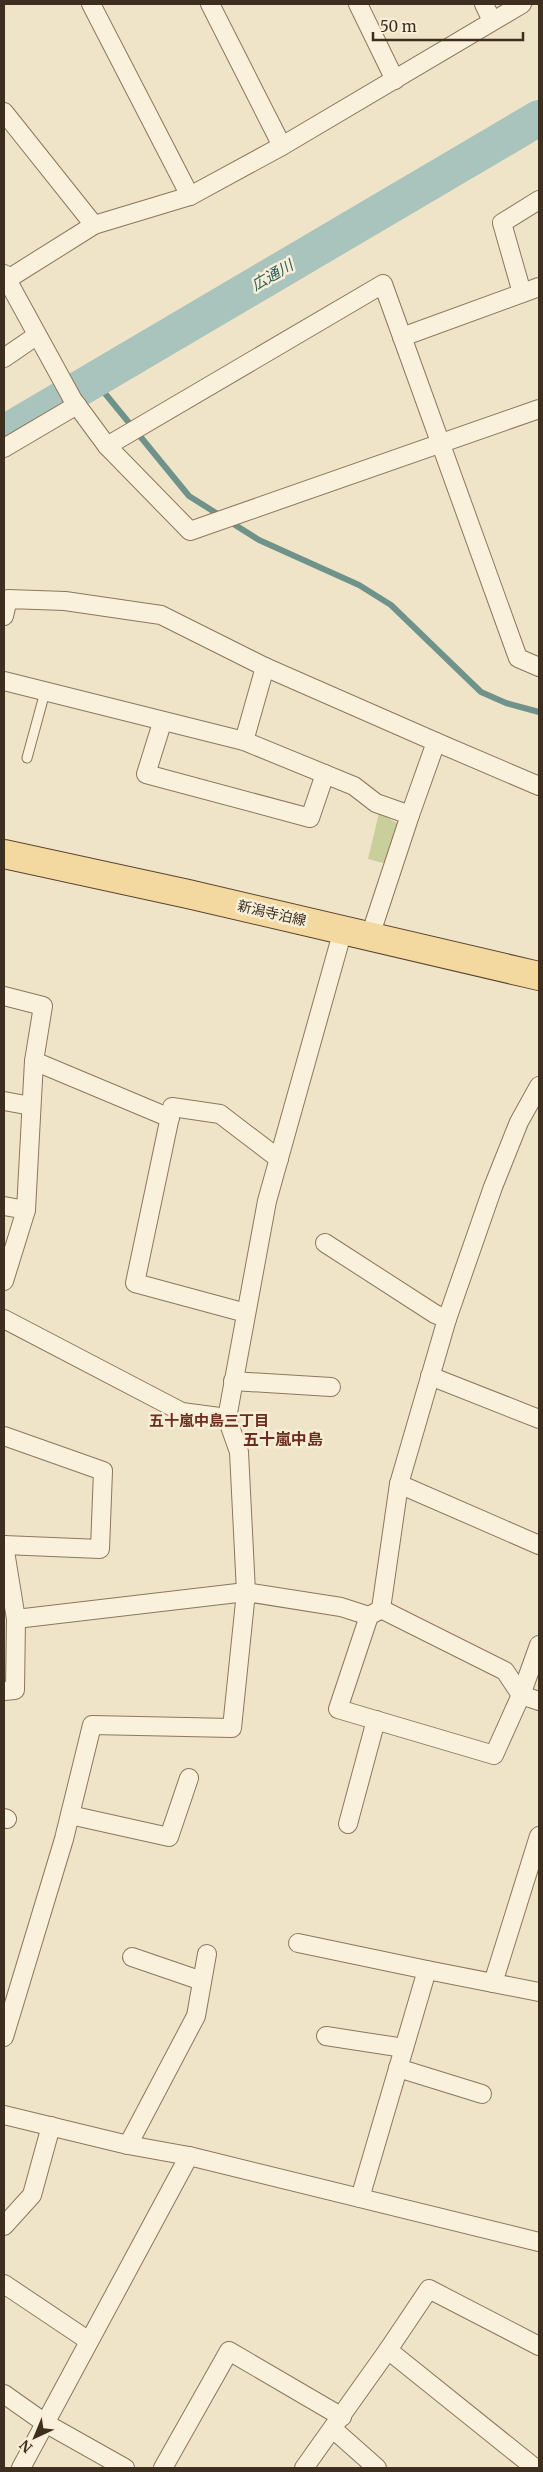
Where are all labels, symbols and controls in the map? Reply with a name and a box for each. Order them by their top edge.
scale bar [373,10,523,42]
text: 50 m [380,17,417,36]
water label: 広通川 [248,255,298,294]
street label: 新潟寺泊線 [236,896,308,930]
district label: 五十嵐中島三丁目 [149,1411,269,1430]
district label: 五十嵐中島 [243,1429,323,1449]
north arrow [10,2412,60,2462]
text: N [16,2436,36,2457]

